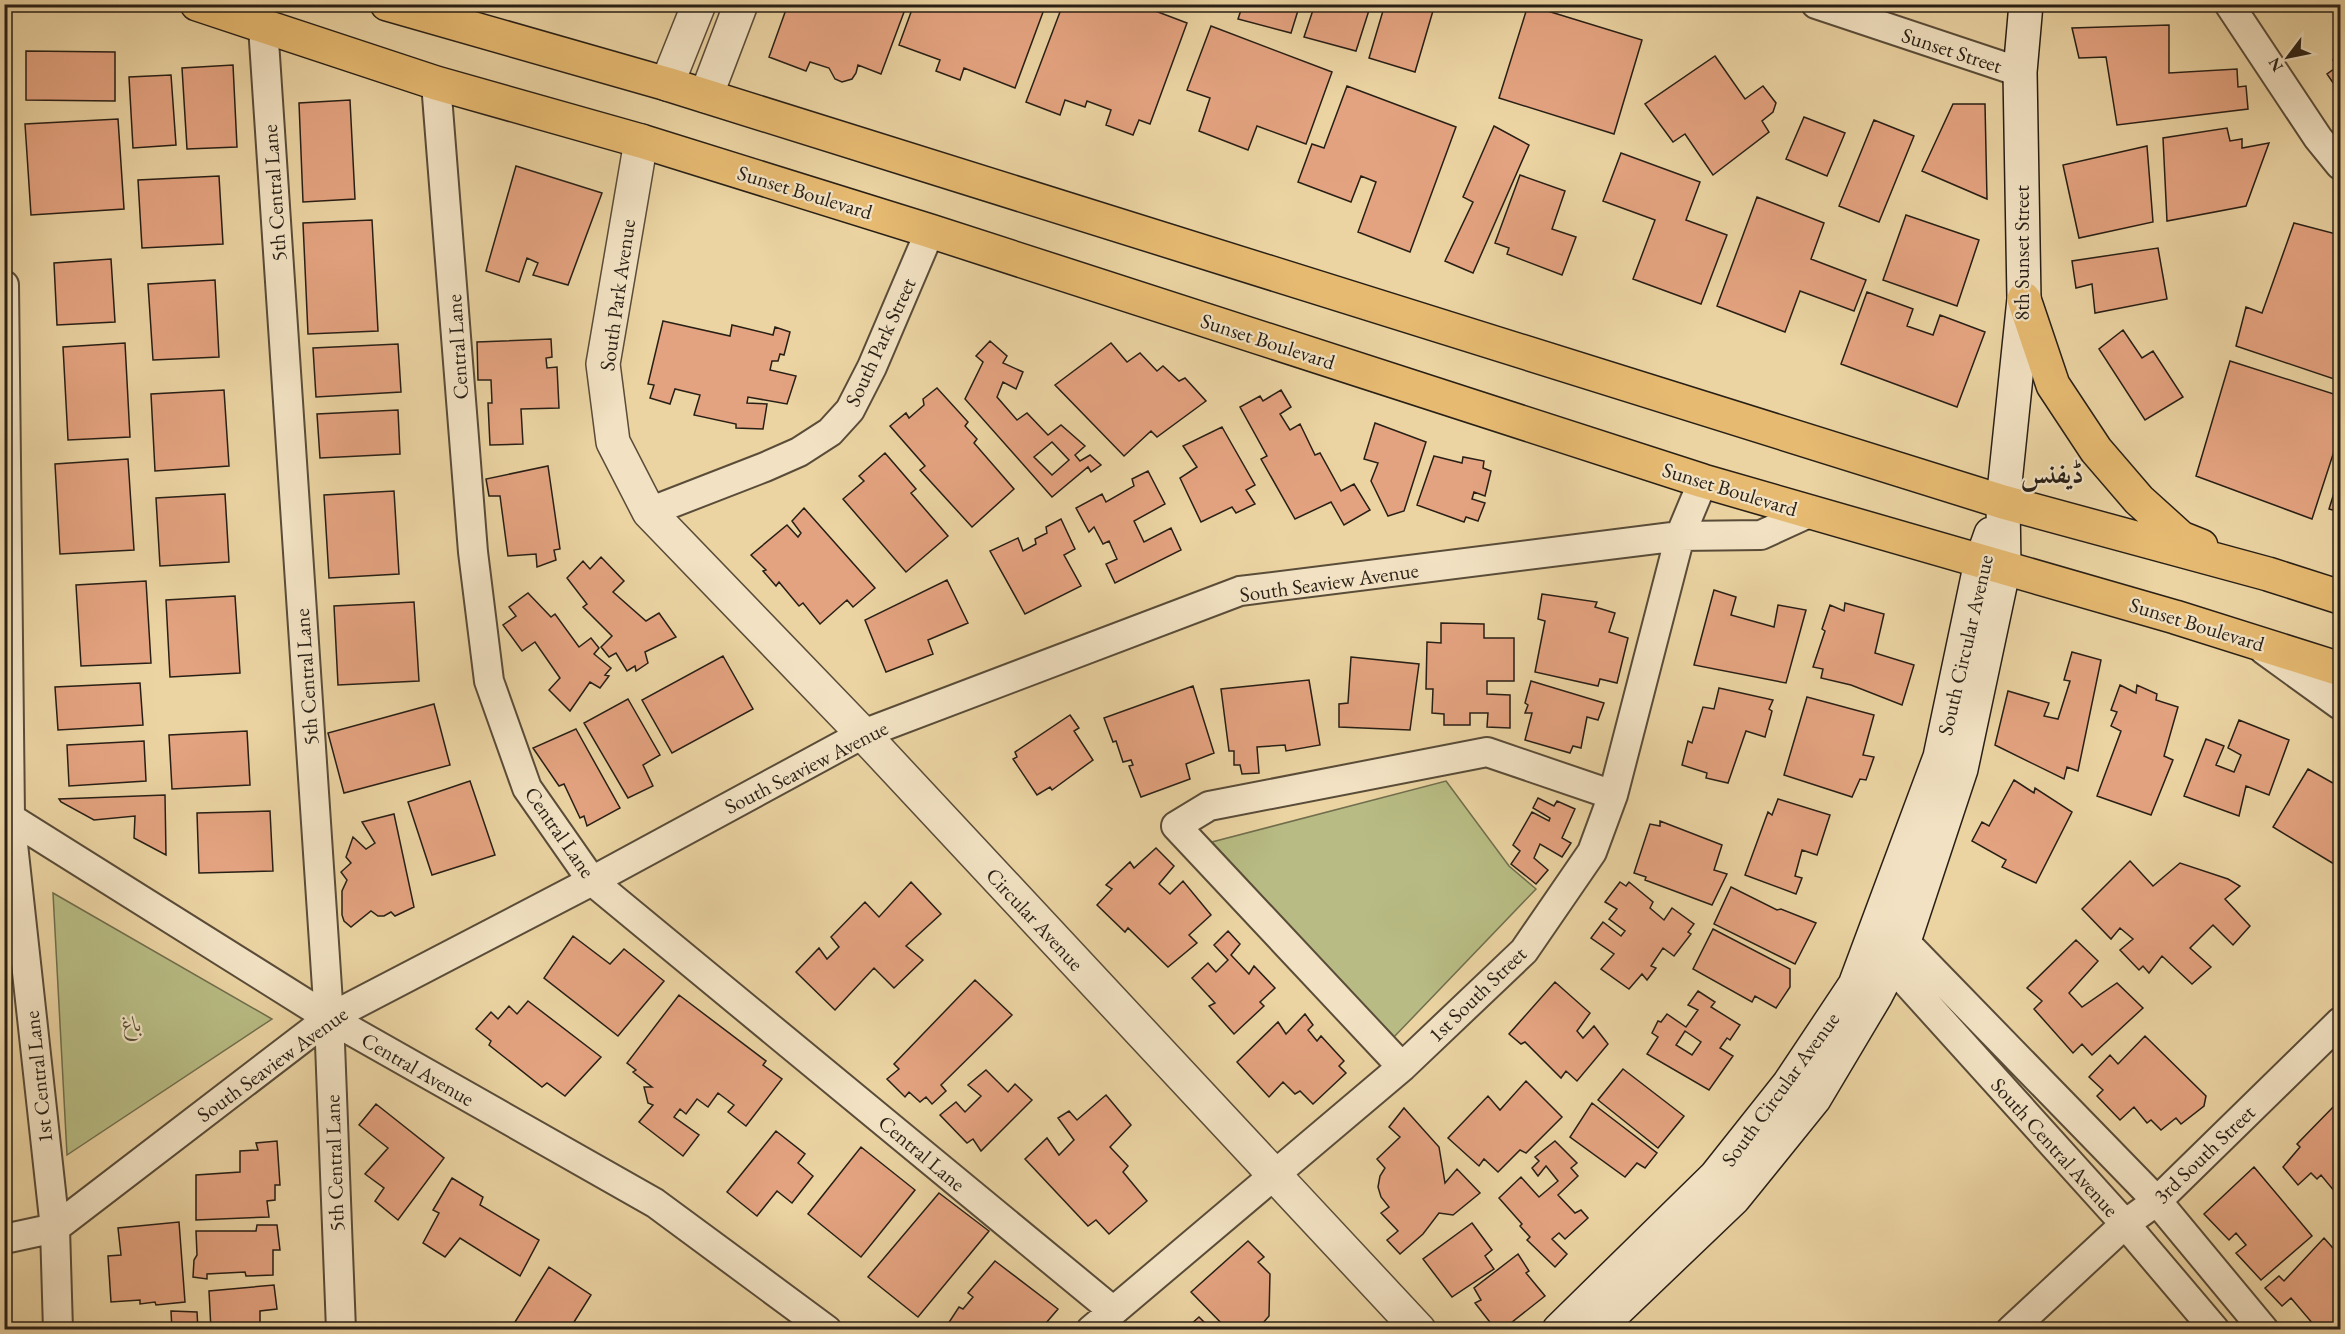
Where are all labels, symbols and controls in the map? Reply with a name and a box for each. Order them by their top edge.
street label: Sunset Street [1898,21,2006,79]
north arrow [2258,27,2318,87]
text: N [2263,54,2288,76]
street label: 5th Central Lane [256,124,292,262]
street label: Sunset Boulevard [734,159,876,225]
street label: 8th Sunset Street [2008,185,2035,321]
street label: South Park Avenue [593,217,641,373]
street label: South Park Street [838,273,922,411]
street label: Central Lane [440,294,474,400]
street label: Sunset Boulevard [1197,307,1339,376]
street label: Sunset Boulevard [1659,456,1801,522]
district label: ڈیفنس [2020,456,2084,492]
street label: South Circular Avenue [1931,552,1999,738]
street label: South Seaview Avenue [1238,556,1420,608]
street label: Sunset Boulevard [2126,591,2268,657]
street label: 5th Central Lane [288,608,324,746]
street label: South Seaview Avenue [720,714,892,820]
street label: Central Lane [519,781,601,883]
street label: Circular Avenue [980,862,1090,976]
street label: 1st South Street [1422,940,1532,1048]
street label: South Seaview Avenue [191,1000,353,1128]
street label: South Circular Avenue [1715,1006,1845,1172]
street label: 1st Central Lane [18,1009,58,1145]
park label: باغ [122,1010,142,1042]
street label: Central Avenue [357,1026,479,1112]
street label: South Central Avenue [1985,1072,2125,1222]
street label: 5th Central Lane [318,1094,350,1232]
street label: 3rd South Street [2148,1099,2261,1209]
street label: Central Lane [873,1109,971,1197]

